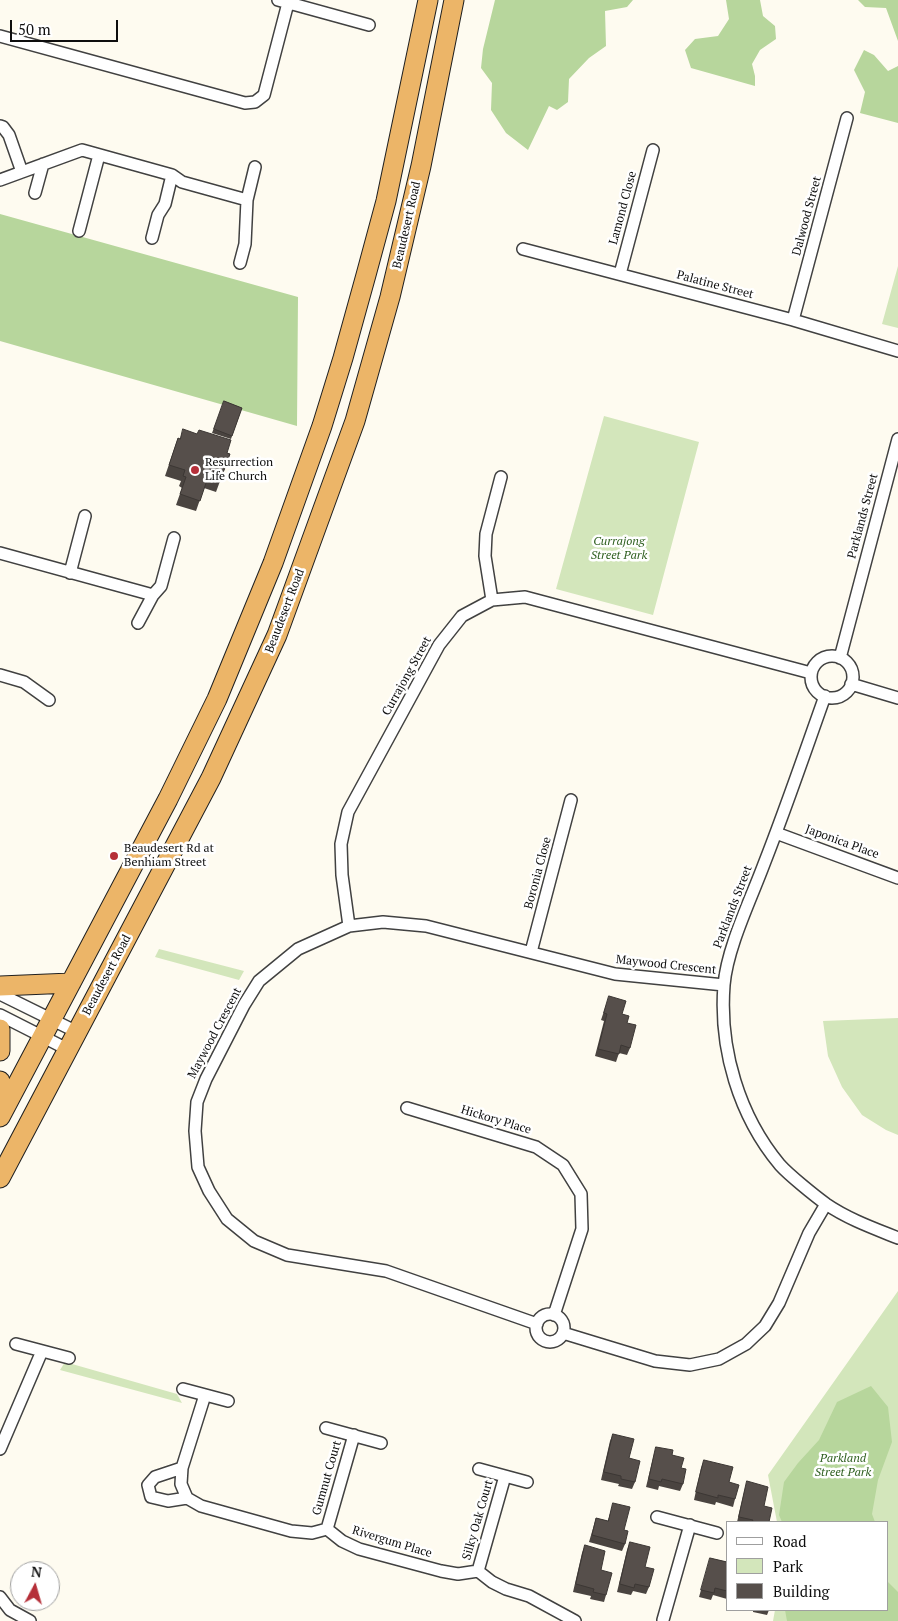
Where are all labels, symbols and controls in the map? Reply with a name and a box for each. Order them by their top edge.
scale bar [12,10,120,42]
text: 50 m [18,19,51,39]
street label: Lamond Close [606,170,640,246]
street label: Dalwood Street [789,175,825,257]
street label: Beaudesert Road [390,180,424,270]
street label: Palatine Street [675,268,755,302]
place label: Resurrection Life Church [205,456,273,484]
marker: Resurrection Life Church [189,464,201,476]
street label: Parklands Street [845,472,881,560]
park label: Currajong Street Park [591,535,647,563]
street label: Beaudesert Road [262,567,308,655]
street label: Currajong Street [379,634,435,718]
street label: Japonica Place [803,822,881,862]
street label: Boronia Close [521,835,555,911]
place label: Beaudesert Rd at Benhiam Street [124,842,214,870]
marker: Beaudesert Rd at Benhiam Street [108,850,120,862]
street label: Parklands Street [711,864,755,950]
street label: Beaudesert Road [80,932,134,1018]
street label: Maywood Crescent [615,953,717,977]
street label: Maywood Crescent [185,985,245,1081]
street label: Hickory Place [459,1102,533,1138]
street label: Gumnut Court [309,1439,345,1517]
park label: Parkland Street Park [815,1452,871,1480]
street label: Silky Oak Court [460,1478,496,1562]
legend [726,1521,888,1611]
street label: Rivergum Place [350,1523,434,1561]
text: Road [773,1531,806,1551]
text: Park [773,1556,803,1576]
north arrow [10,1561,60,1611]
text: N [30,1562,43,1582]
text: Building [773,1581,830,1601]

